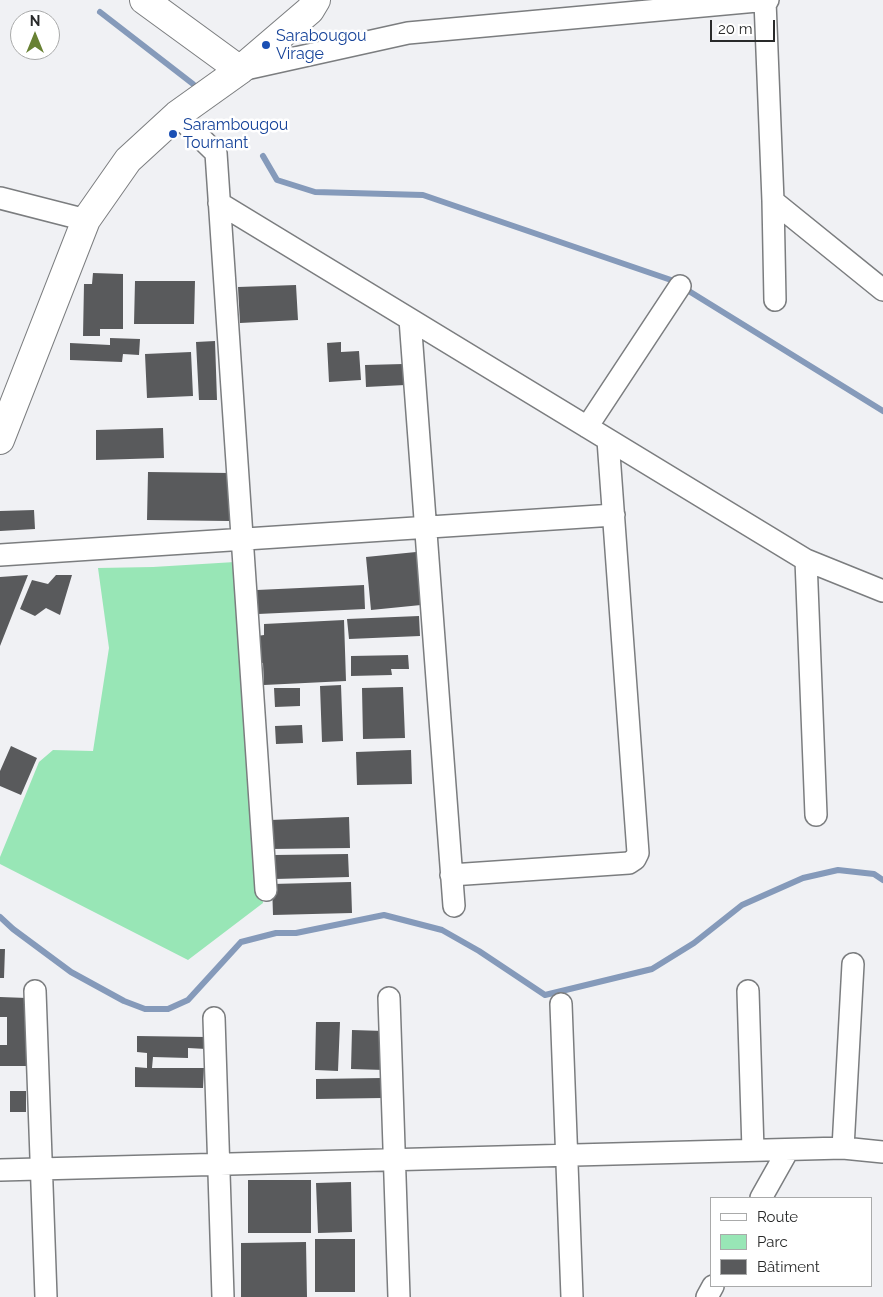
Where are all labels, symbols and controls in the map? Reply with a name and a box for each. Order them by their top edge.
north arrow [10,10,60,60]
scale bar [713,10,778,42]
text: N [30,13,40,29]
text: 20 m [718,20,753,38]
place label: Sarabougou Virage [276,26,367,64]
marker: Sarabougou Virage [260,39,272,51]
place label: Sarambougou Tournant [183,115,288,153]
marker: Sarambougou Tournant [167,128,179,140]
legend [710,1197,873,1287]
text: Route [757,1208,798,1226]
text: Parc [757,1233,788,1251]
text: Bâtiment [757,1258,820,1276]

